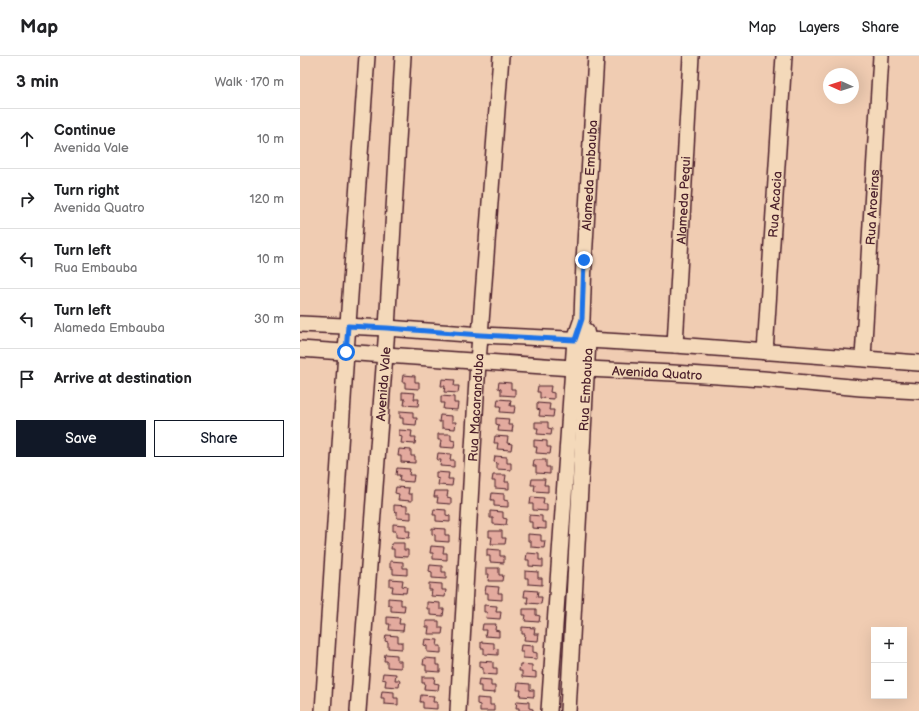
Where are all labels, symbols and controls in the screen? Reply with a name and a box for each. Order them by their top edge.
text: Map [20,16,58,39]
text: Map [748,19,776,36]
text: Layers [798,19,840,36]
text: Share [862,19,899,36]
north arrow [823,68,859,104]
text: 3 min [16,72,59,92]
text: Walk · 170 m [214,74,284,90]
street label: Alameda Embauba [579,119,601,231]
text: Continue [54,121,116,140]
icon: ahead [16,128,38,150]
text: 10 m [257,131,284,147]
text: Avenida Vale [54,140,129,156]
street label: Alameda Pequi [674,156,694,245]
street label: Rua Aroeiras [863,168,883,246]
street label: Rua Acacia [765,171,786,238]
text: Turn right [54,181,119,200]
icon: right [16,188,38,210]
text: 120 m [249,191,284,207]
text: Avenida Quatro [54,200,145,216]
text: Turn left [54,241,111,260]
icon: left [16,248,38,270]
text: 10 m [257,251,284,267]
route end [575,251,593,269]
text: Rua Embauba [54,260,137,276]
text: Turn left [54,301,111,320]
icon: left [16,308,38,330]
text: 30 m [254,311,284,327]
text: Alameda Embauba [54,320,165,336]
route start [337,343,355,361]
street label: Avenida Vale [373,346,395,422]
street label: Rua Embauba [576,347,597,432]
street label: Rua Macaranduba [465,353,488,462]
street label: Avenida Quatro [611,363,703,384]
icon: arrive [16,368,38,390]
text: Arrive at destination [54,369,192,388]
button: Save [16,420,146,457]
button: Share [154,420,284,457]
map controls [871,627,907,699]
button: + [871,627,907,663]
button: − [871,663,907,699]

